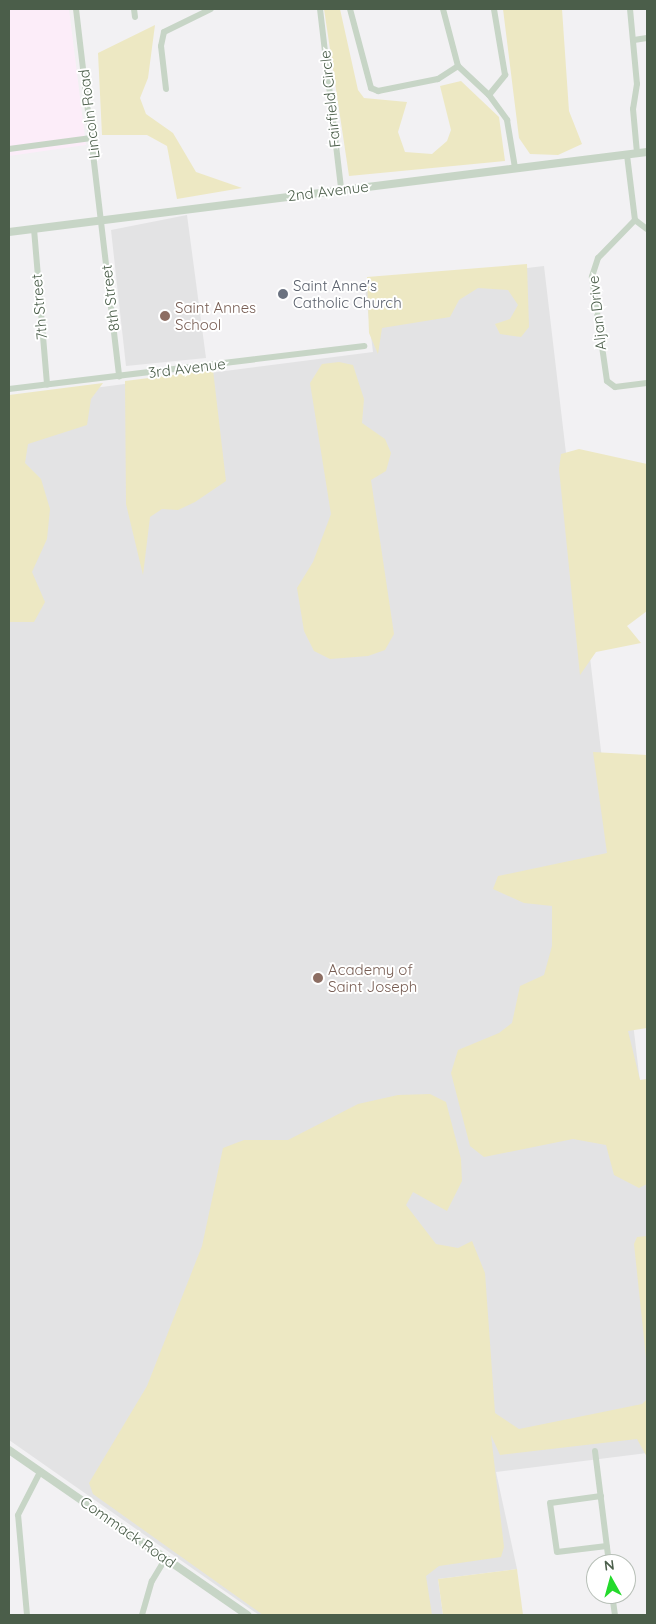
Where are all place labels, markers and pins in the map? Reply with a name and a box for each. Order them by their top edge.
place label: Saint Anne's Catholic Church [293,276,402,311]
marker: Saint Anne's Catholic Church [277,288,289,300]
place label: Saint Annes School [175,298,256,333]
marker: Saint Annes School [159,310,171,322]
place label: Academy of Saint Joseph [328,960,417,995]
marker: Academy of Saint Joseph [312,972,324,984]

